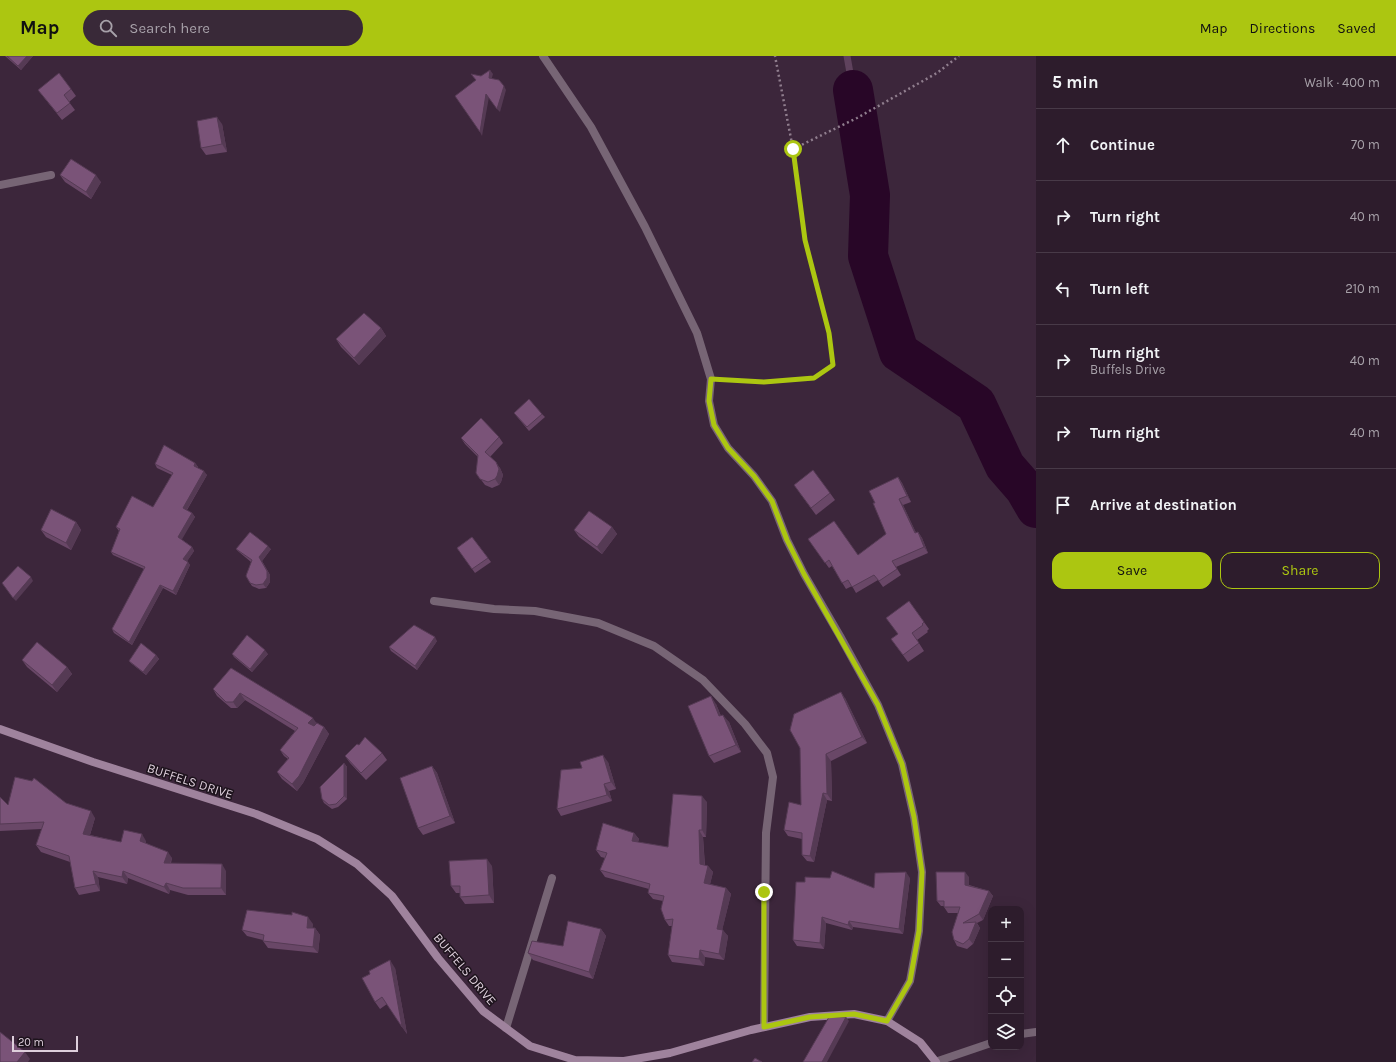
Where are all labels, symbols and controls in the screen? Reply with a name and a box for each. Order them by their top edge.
search box [83,10,363,46]
text: Map [20,17,59,39]
icon: search [97,17,119,39]
text: Search here [129,19,210,37]
text: Map [1200,20,1228,37]
text: Directions [1250,20,1315,37]
text: Saved [1337,20,1376,37]
text: 5 min [1052,72,1099,92]
text: Walk · 400 m [1304,75,1380,90]
icon: ahead [1052,134,1074,156]
text: Continue [1090,136,1155,154]
text: 70 m [1351,137,1380,152]
route start [784,140,802,158]
icon: right [1052,206,1074,228]
text: Turn right [1090,208,1160,226]
text: 40 m [1350,209,1380,224]
icon: left [1052,278,1074,300]
text: Turn left [1090,280,1149,298]
text: 210 m [1345,281,1380,296]
text: Turn right [1090,344,1160,362]
icon: right [1052,350,1074,372]
text: 40 m [1350,353,1380,368]
text: Buffels Drive [1090,362,1165,377]
icon: right [1052,422,1074,444]
text: Turn right [1090,424,1160,442]
text: 40 m [1350,425,1380,440]
icon: arrive [1052,494,1074,516]
text: Arrive at destination [1090,496,1237,514]
button: Save [1052,552,1212,589]
button: Share [1220,552,1380,589]
street label: BUFFELS DRIVE [145,760,235,802]
route end [755,883,773,901]
map controls [988,906,1024,1050]
button: + [988,906,1024,942]
street label: BUFFELS DRIVE [431,930,499,1008]
button: − [988,942,1024,978]
button: locate [988,978,1024,1014]
button: layers [988,1014,1024,1050]
scale bar [12,1034,78,1053]
text: 20 m [18,1036,44,1049]

